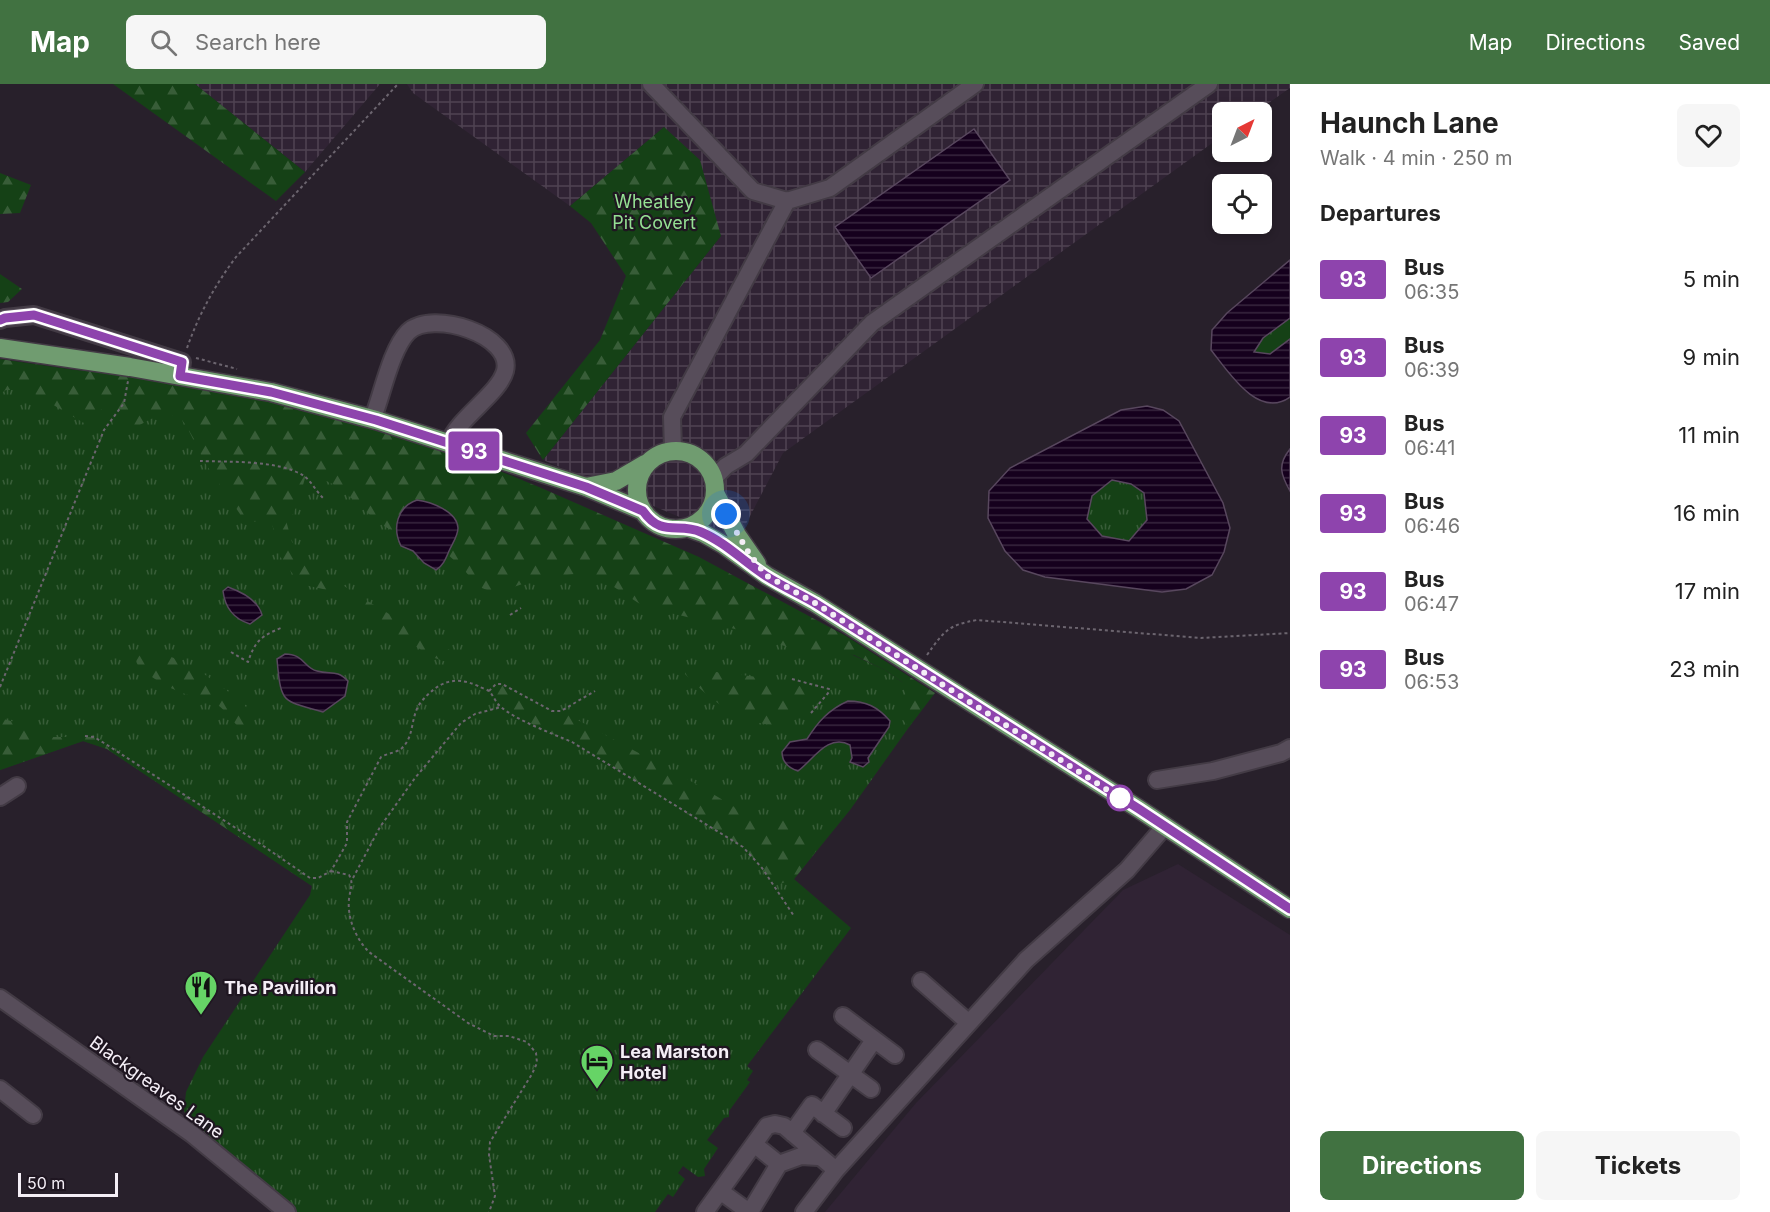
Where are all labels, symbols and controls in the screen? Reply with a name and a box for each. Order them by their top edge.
search box [126,15,546,69]
text: Map [30,25,90,59]
icon: search [147,26,180,59]
text: Search here [195,29,321,55]
text: Map [1469,30,1512,55]
text: Directions [1545,30,1646,55]
text: Saved [1679,30,1740,55]
north arrow [1212,102,1272,162]
map controls [1212,102,1272,234]
button: heart [1677,104,1740,167]
text: Haunch Lane [1320,106,1499,140]
text: Walk · 4 min · 250 m [1320,146,1513,170]
button: locate [1212,174,1272,234]
park label: Wheatley Pit Covert [612,191,696,233]
text: Departures [1320,200,1441,226]
text: Bus [1404,254,1445,280]
text: 5 min [1683,266,1740,292]
text: 93 [1339,267,1367,292]
text: 06:35 [1404,280,1459,304]
text: Bus [1404,332,1445,358]
text: 9 min [1683,344,1740,370]
text: 93 [1339,345,1367,370]
text: 06:39 [1404,358,1460,382]
text: Bus [1404,410,1445,436]
text: 11 min [1678,422,1740,448]
text: 93 [1339,423,1367,448]
line badge: 93 [447,432,501,470]
text: 06:41 [1404,436,1455,460]
text: 93 [460,439,488,464]
text: Bus [1404,488,1445,514]
your location [711,499,741,529]
text: 16 min [1674,500,1740,526]
text: 93 [1339,501,1367,526]
text: 06:46 [1404,514,1460,538]
text: Bus [1404,566,1445,592]
text: 17 min [1675,578,1740,604]
text: 93 [1339,579,1367,604]
text: 06:47 [1404,592,1459,616]
text: Bus [1404,644,1445,670]
text: 23 min [1669,656,1740,682]
text: 93 [1339,657,1367,682]
text: 06:53 [1404,670,1459,694]
unlabelled marker [1107,785,1133,811]
restaurant icon: The Pavillion [183,969,219,1016]
place label: The Pavillion [224,977,336,998]
street label: Blackgreaves Lane [86,1031,228,1143]
place label: Lea Marston Hotel [620,1041,729,1083]
hotel icon: Lea Marston Hotel [579,1043,615,1090]
button: Directions [1320,1131,1524,1200]
button: Tickets [1536,1131,1740,1200]
scale bar [18,1170,118,1198]
text: 50 m [27,1173,65,1193]

